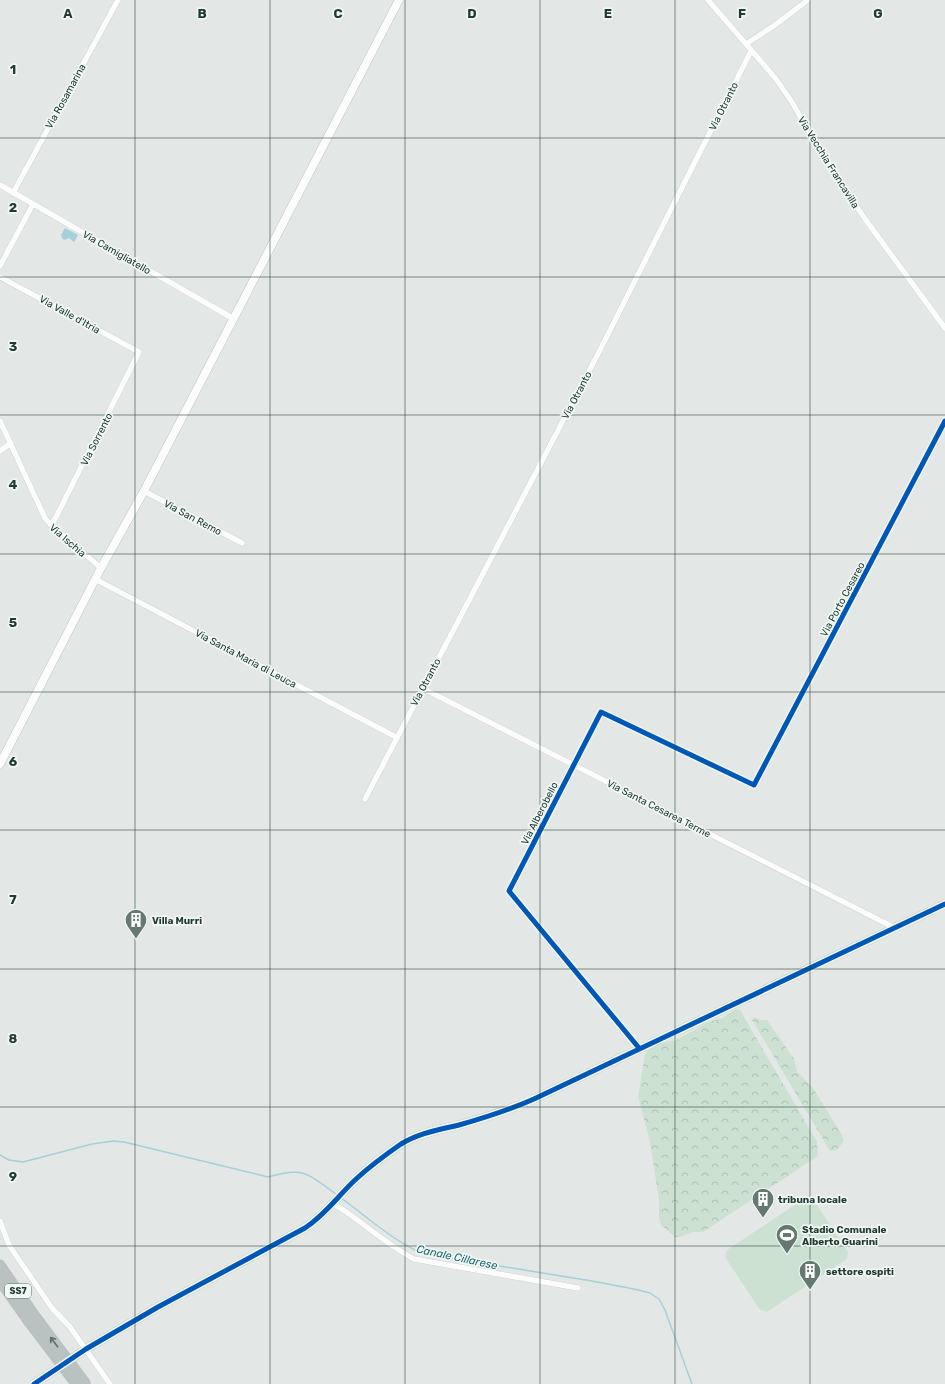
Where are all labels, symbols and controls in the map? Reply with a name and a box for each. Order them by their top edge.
text: A [63,6,73,21]
text: B [197,6,207,21]
text: C [333,6,343,21]
text: D [467,6,477,21]
text: E [604,6,612,21]
text: F [738,6,746,21]
text: G [873,6,883,21]
text: 1 [10,62,16,77]
street label: Via Rosamarina [43,62,89,131]
street label: Via Otranto [707,80,741,133]
street label: Via Vecchia Francavilla [795,114,861,211]
text: 2 [9,200,17,215]
street label: Via Camigliatello [80,228,153,277]
street label: Via Valle d'Itria [37,293,102,336]
text: 3 [9,339,18,354]
street label: Via Otranto [559,369,595,421]
street label: Via Sorrento [78,411,115,468]
text: 4 [9,477,18,492]
street label: Via San Remo [162,498,224,538]
street label: Via Ischia [47,522,88,560]
street label: Via Porto Cesareo [818,560,868,639]
text: 5 [9,615,17,630]
street label: Via Santa Maria di Leuca [193,627,298,691]
street label: Via Otranto [408,656,444,708]
text: 6 [9,754,18,769]
street label: Via Santa Cesarea Terme [605,777,713,841]
street label: Via Alberobello [519,780,561,847]
text: 7 [9,892,17,907]
building icon: Villa Murri [123,907,149,940]
place label: Villa Murri [152,915,202,927]
text: 8 [9,1031,18,1046]
text: 9 [9,1169,17,1184]
building icon: tribuna locale [750,1186,776,1219]
place label: tribuna locale [778,1194,847,1206]
sports icon: Stadio Comunale Alberto Guarini [774,1222,800,1255]
place label: Stadio Comunale Alberto Guarini [802,1224,886,1248]
water label: Canale Cillarese [415,1243,498,1272]
building icon: settore ospiti [797,1258,823,1291]
place label: settore ospiti [826,1266,894,1278]
road number: SS7 [5,1284,31,1298]
one-way arrow [50,1336,58,1347]

